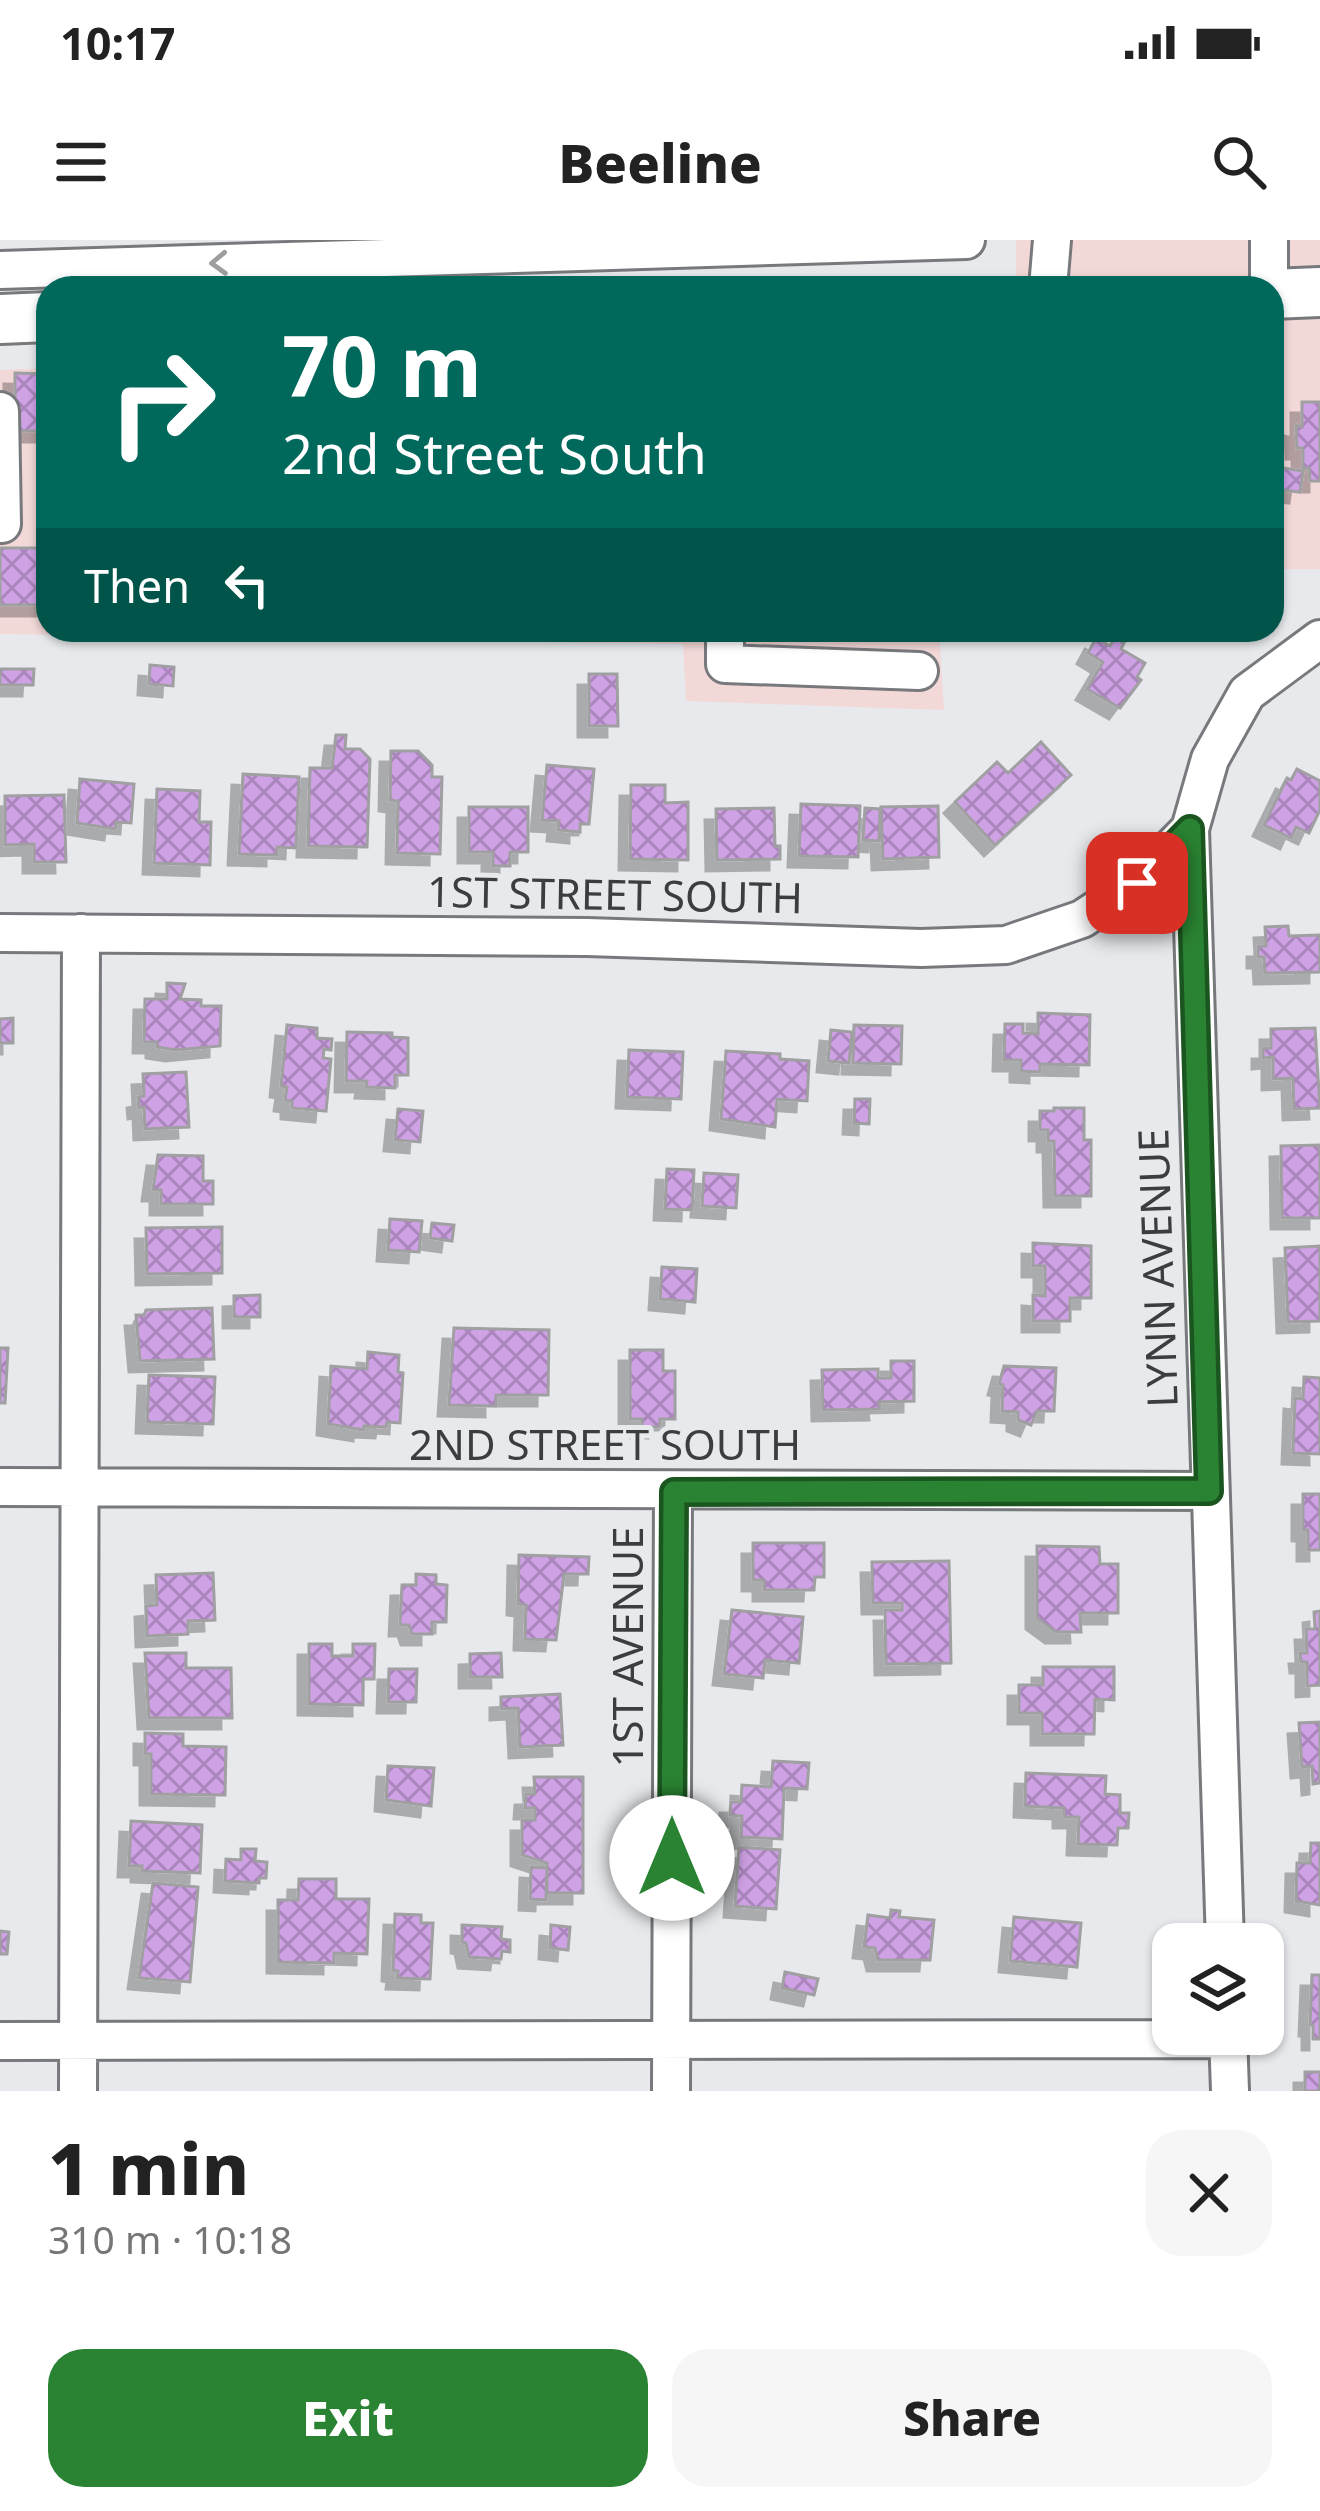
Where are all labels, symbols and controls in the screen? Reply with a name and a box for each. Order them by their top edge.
text: 10:17 [60,12,176,73]
text: Beeline [558,125,762,199]
icon: menu [48,129,114,195]
icon: search [1206,129,1272,195]
one-way arrow [209,250,228,276]
text: 70 m [282,307,482,422]
icon: right [84,324,240,480]
text: 2nd Street South [282,416,707,490]
icon: left [214,552,280,618]
text: Then [84,555,190,616]
pin [1086,832,1188,934]
icon: arrive [1104,850,1170,916]
street label: 1ST STREET SOUTH [427,862,803,925]
street label: LYNN AVENUE [1123,1128,1190,1408]
street label: 2ND STREET SOUTH [409,1415,801,1472]
street label: 1ST AVENUE [598,1526,655,1768]
position arrow [609,1795,735,1921]
map controls [1152,1923,1284,2055]
button: layers [1152,1923,1284,2055]
text: 1 min [48,2118,249,2216]
button: close [1146,2130,1272,2256]
text: 310 m · 10:18 [48,2212,292,2265]
button: Exit [48,2349,648,2487]
button: Share [672,2349,1272,2487]

